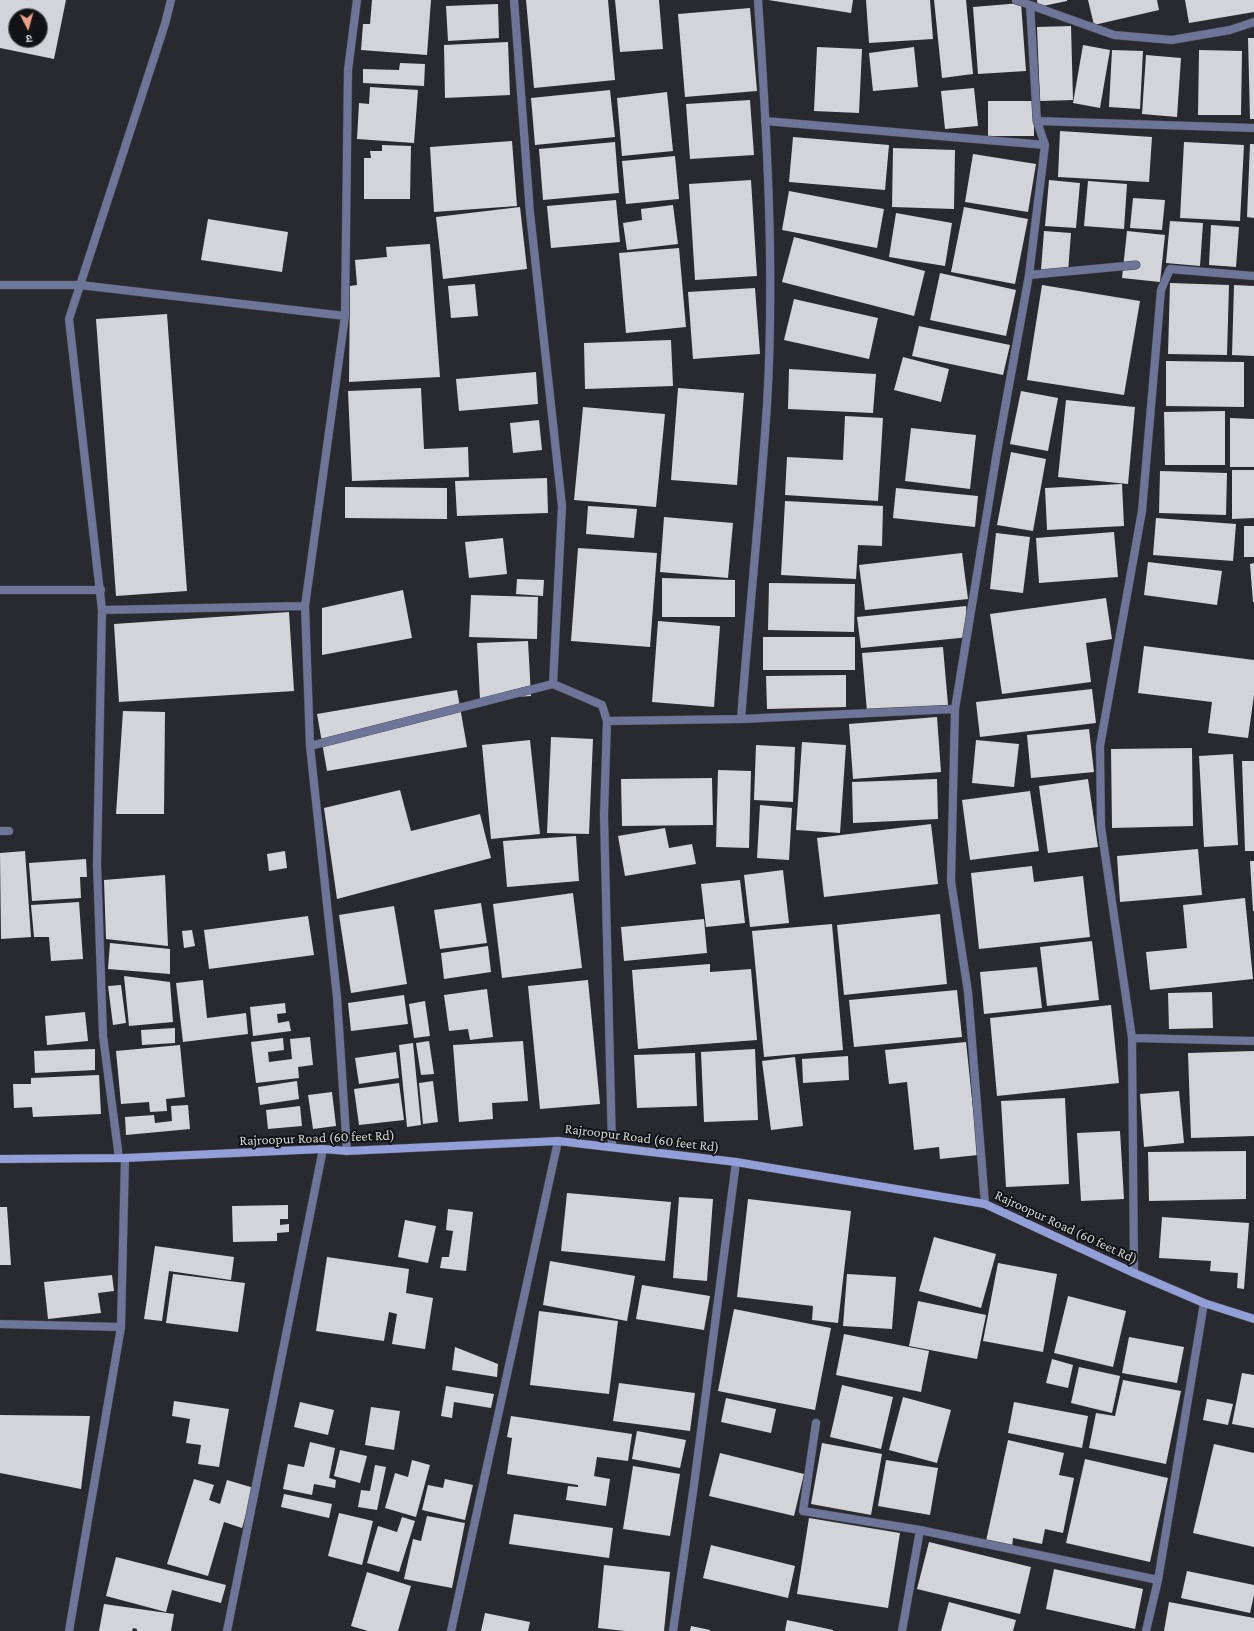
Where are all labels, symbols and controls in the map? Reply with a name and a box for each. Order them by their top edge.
north arrow [8,8,48,48]
text: उ [25,33,33,45]
street label: Rajroopur Road (60 feet Rd) [564,1120,720,1156]
street label: Rajroopur Road (60 feet Rd) [239,1127,395,1149]
street label: Rajroopur Road (60 feet Rd) [992,1187,1140,1267]

